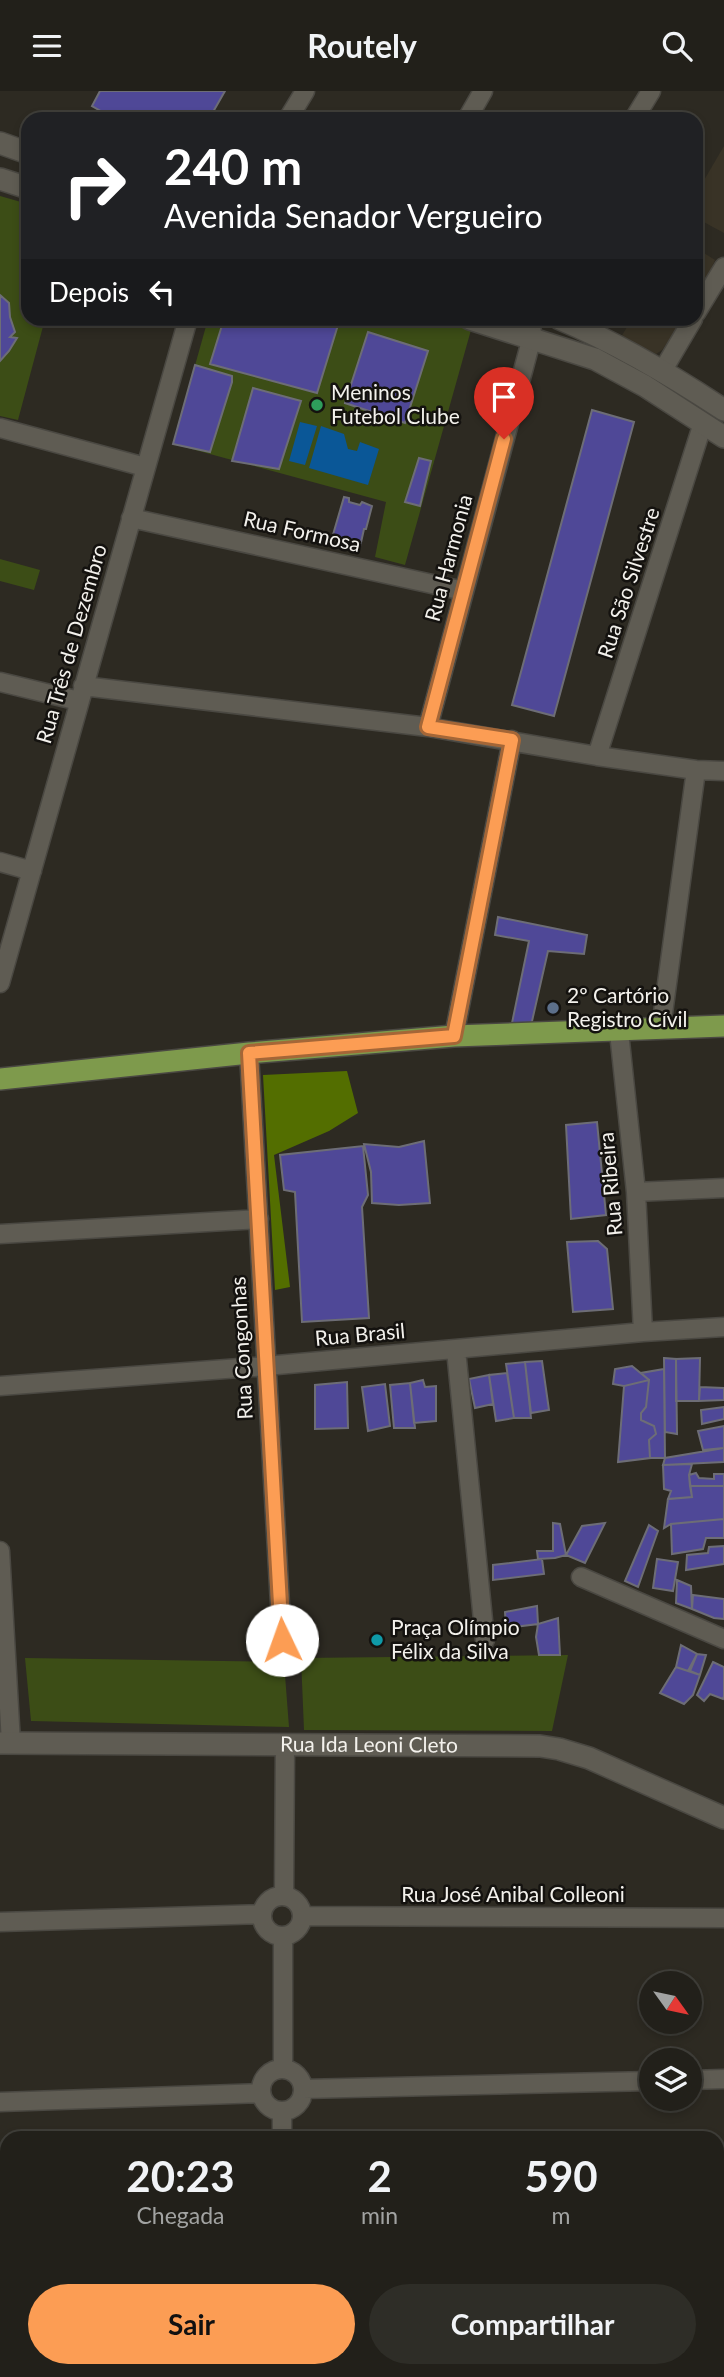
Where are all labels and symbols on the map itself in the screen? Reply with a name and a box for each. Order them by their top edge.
pin [474,367,534,439]
place label: Meninos Futebol Clube [331,379,460,428]
marker: Meninos Futebol Clube [309,397,325,413]
street label: Rua Harmonia [419,491,477,624]
street label: Rua São Silvestre [591,504,664,661]
street label: Rua Formosa [241,505,363,556]
street label: Rua Três de Dezembro [30,541,111,746]
place label: 2º Cartório Registro Cívil [567,982,688,1031]
marker: 2º Cartório Registro Cívil [545,1000,561,1016]
street label: Rua Ribeira [593,1131,626,1237]
street label: Rua Congonhas [224,1276,257,1420]
street label: Rua Brasil [314,1317,406,1350]
position arrow [245,1603,319,1677]
place label: Praça Olímpio Félix da Silva [391,1614,520,1663]
marker: Praça Olímpio Félix da Silva [369,1632,385,1648]
street label: Rua Ida Leoni Cleto [280,1731,458,1757]
street label: Rua José Anibal Colleoni [401,1881,625,1906]
north arrow [639,1971,702,2033]

